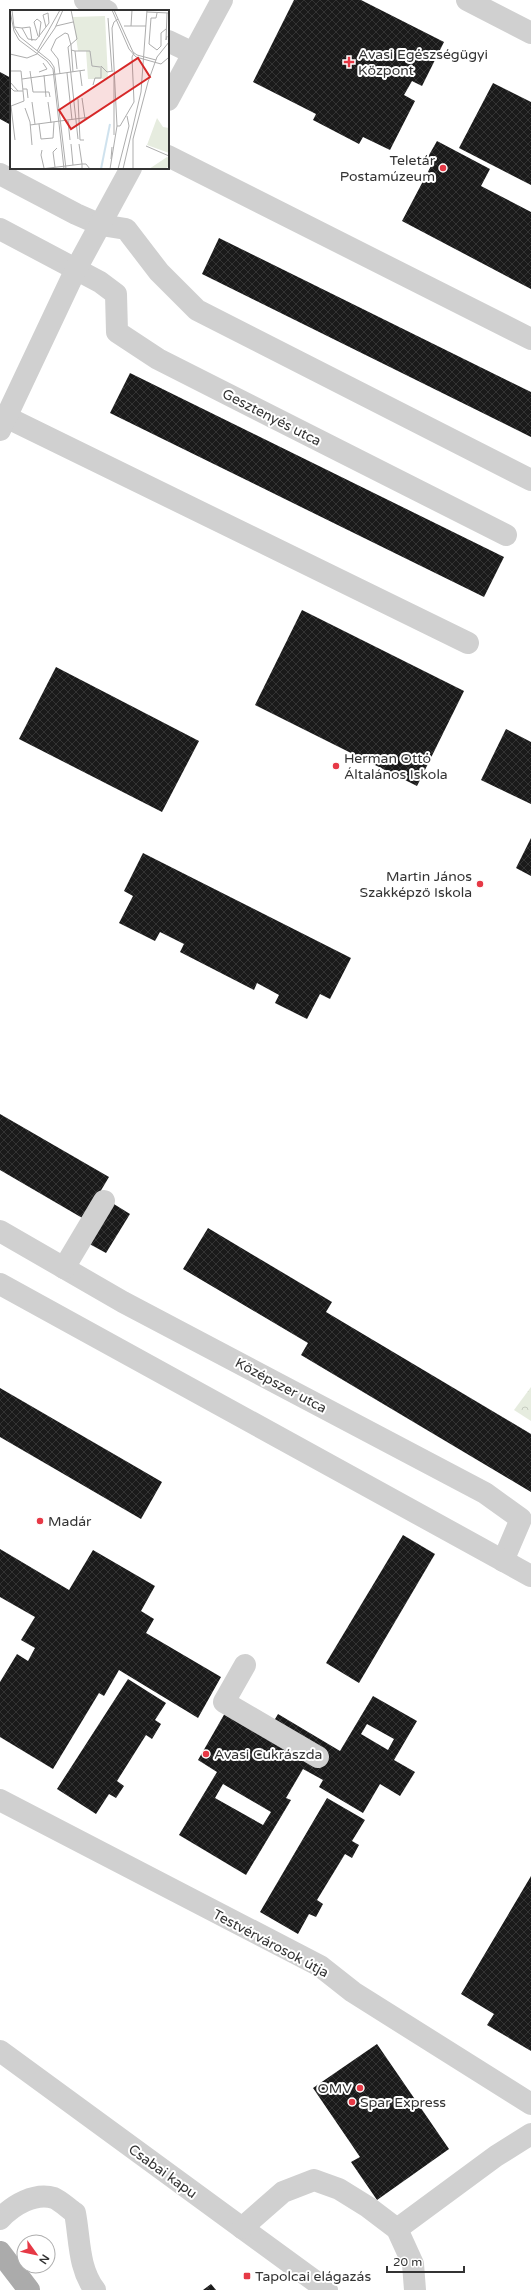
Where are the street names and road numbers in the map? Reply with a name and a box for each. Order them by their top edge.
street label: Gesztenyés utca [220,385,324,450]
street label: Középszer utca [232,1354,330,1417]
street label: Testvérvárosok útja [210,1906,332,1981]
street label: Csabai kapu [125,2141,200,2202]

